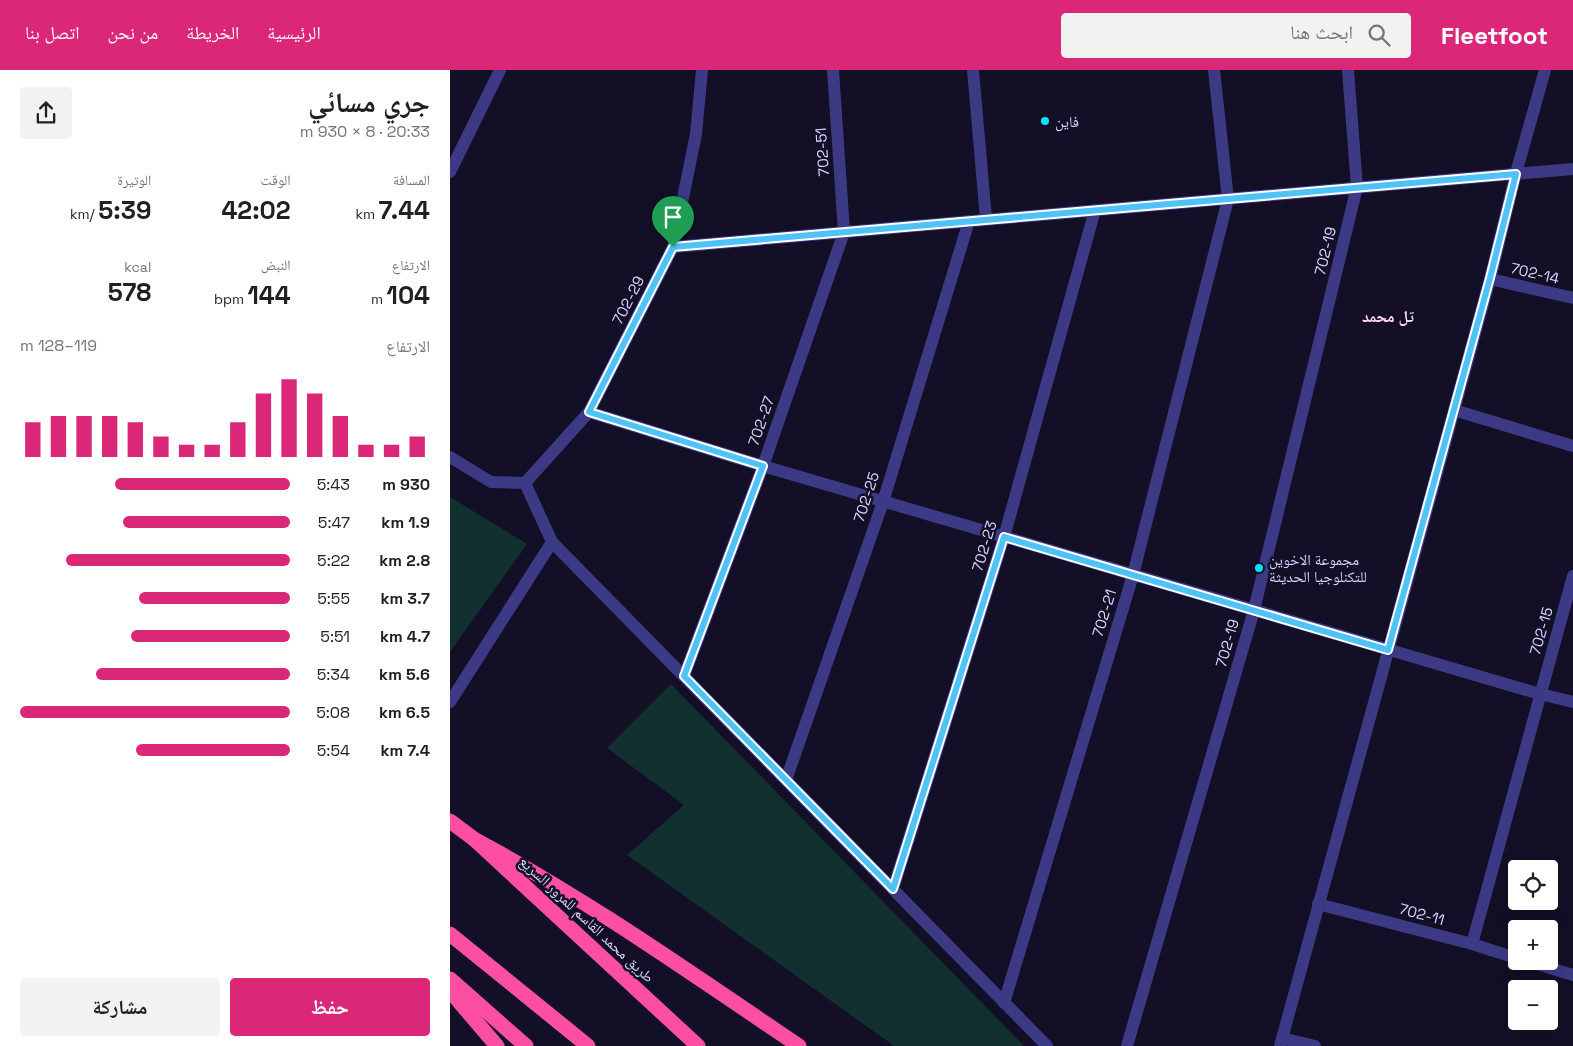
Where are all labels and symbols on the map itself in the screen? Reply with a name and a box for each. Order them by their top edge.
place label: فاين [1055,112,1079,132]
marker: فاين [1039,115,1051,127]
street label: 702-51 [811,127,833,177]
pin [652,196,694,247]
street label: 702-19 [1310,225,1340,277]
street label: 702-14 [1509,258,1561,288]
street label: 702-29 [608,273,648,327]
district label: تل محمد [1362,306,1415,327]
street label: 702-27 [744,394,778,448]
street label: 702-25 [849,469,883,525]
street label: 702-23 [967,518,1001,574]
place label: مجموعة الاخوين للتكنلوجيا الحديثة [1269,550,1367,586]
marker: مجموعة الاخوين للتكنلوجيا الحديثة [1253,562,1265,574]
street label: 702-21 [1088,587,1120,639]
street label: 702-15 [1525,605,1557,657]
street label: 702-19 [1211,617,1243,669]
street label: طريق محمد القاسم للمرور السريع [515,852,658,987]
street label: 702-11 [1397,899,1447,929]

